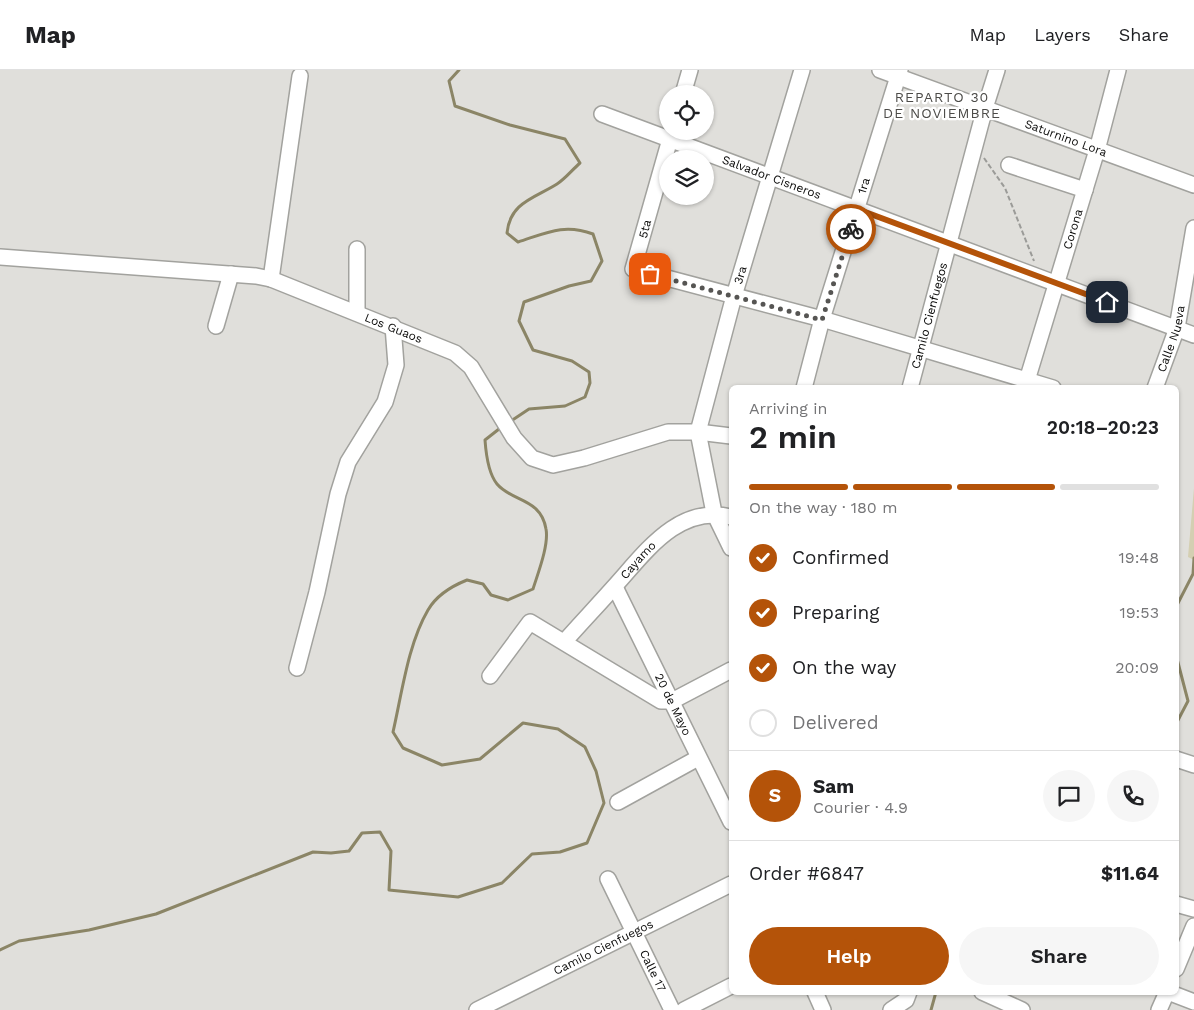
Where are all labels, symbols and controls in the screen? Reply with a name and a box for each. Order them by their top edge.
text: Map [25,21,76,49]
text: Map [969,24,1006,45]
text: Layers [1034,24,1091,45]
text: Share [1119,24,1169,45]
map controls [659,85,714,205]
button: locate [659,85,714,140]
district label: REPARTO 30 DE NOVIEMBRE [883,89,1001,121]
street label: Saturnino Lora [1023,117,1109,160]
button: layers [659,150,714,205]
street label: Salvador Cisneros [720,152,823,202]
street label: 1ra [855,176,873,196]
courier [826,204,876,254]
street label: Corona [1060,207,1086,251]
icon: bike [837,215,865,243]
street label: 5ta [636,218,654,240]
pin [629,253,671,295]
icon: bag [636,260,664,288]
street label: Camilo Cienfuegos [908,261,950,370]
street label: 3ra [731,264,750,286]
pin [1086,281,1128,323]
icon: home [1093,288,1121,316]
street label: Calle Nueva [1154,304,1188,374]
street label: Los Guaos [363,310,424,346]
text: Arriving in [749,399,827,418]
text: 20:18–20:23 [1047,416,1159,439]
text: 2 min [749,418,837,456]
text: On the way · 180 m [749,498,897,517]
street label: Cayamo [617,538,659,582]
icon: check [749,544,777,572]
text: Confirmed [792,546,889,569]
text: 19:48 [1119,548,1159,567]
icon: check [749,599,777,627]
text: Preparing [792,601,879,624]
text: 19:53 [1120,603,1159,622]
icon: check [749,654,777,682]
text: On the way [792,656,896,679]
text: 20:09 [1115,658,1159,677]
street label: 20 de Mayo [652,671,694,738]
text: Delivered [792,711,879,734]
button: chat [1043,770,1095,822]
button: phone [1107,770,1159,822]
text: Sam [813,775,854,798]
text: S [769,784,781,807]
text: Courier · 4.9 [813,798,908,817]
text: Order #6847 [749,862,864,885]
text: $11.64 [1101,862,1159,885]
street label: Camilo Cienfuegos [551,917,655,978]
button: Help [749,927,949,985]
button: Share [959,927,1159,985]
street label: Calle 17 [637,948,669,994]

